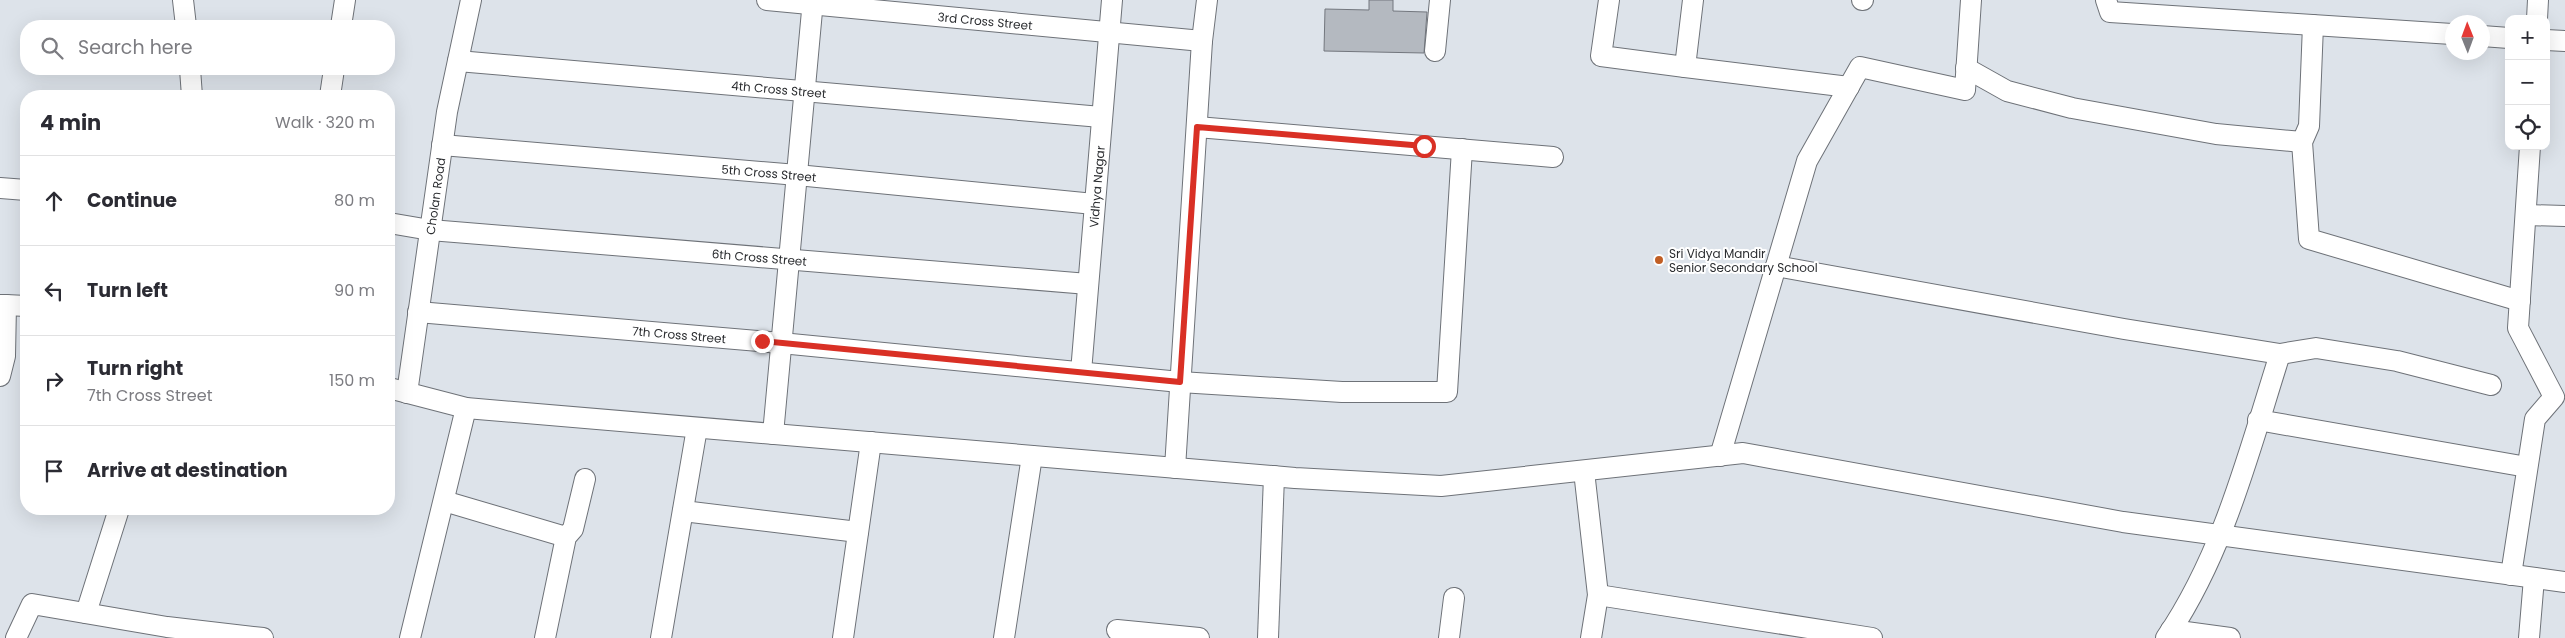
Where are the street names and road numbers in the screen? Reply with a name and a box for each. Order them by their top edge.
street label: 3rd Cross Street [937,8,1033,33]
street label: 4th Cross Street [731,76,827,102]
street label: Vidhya Nagar [1085,144,1108,228]
street label: Cholan Road [421,156,449,236]
street label: 5th Cross Street [721,160,817,185]
street label: 6th Cross Street [711,245,807,269]
street label: 7th Cross Street [631,322,727,347]

